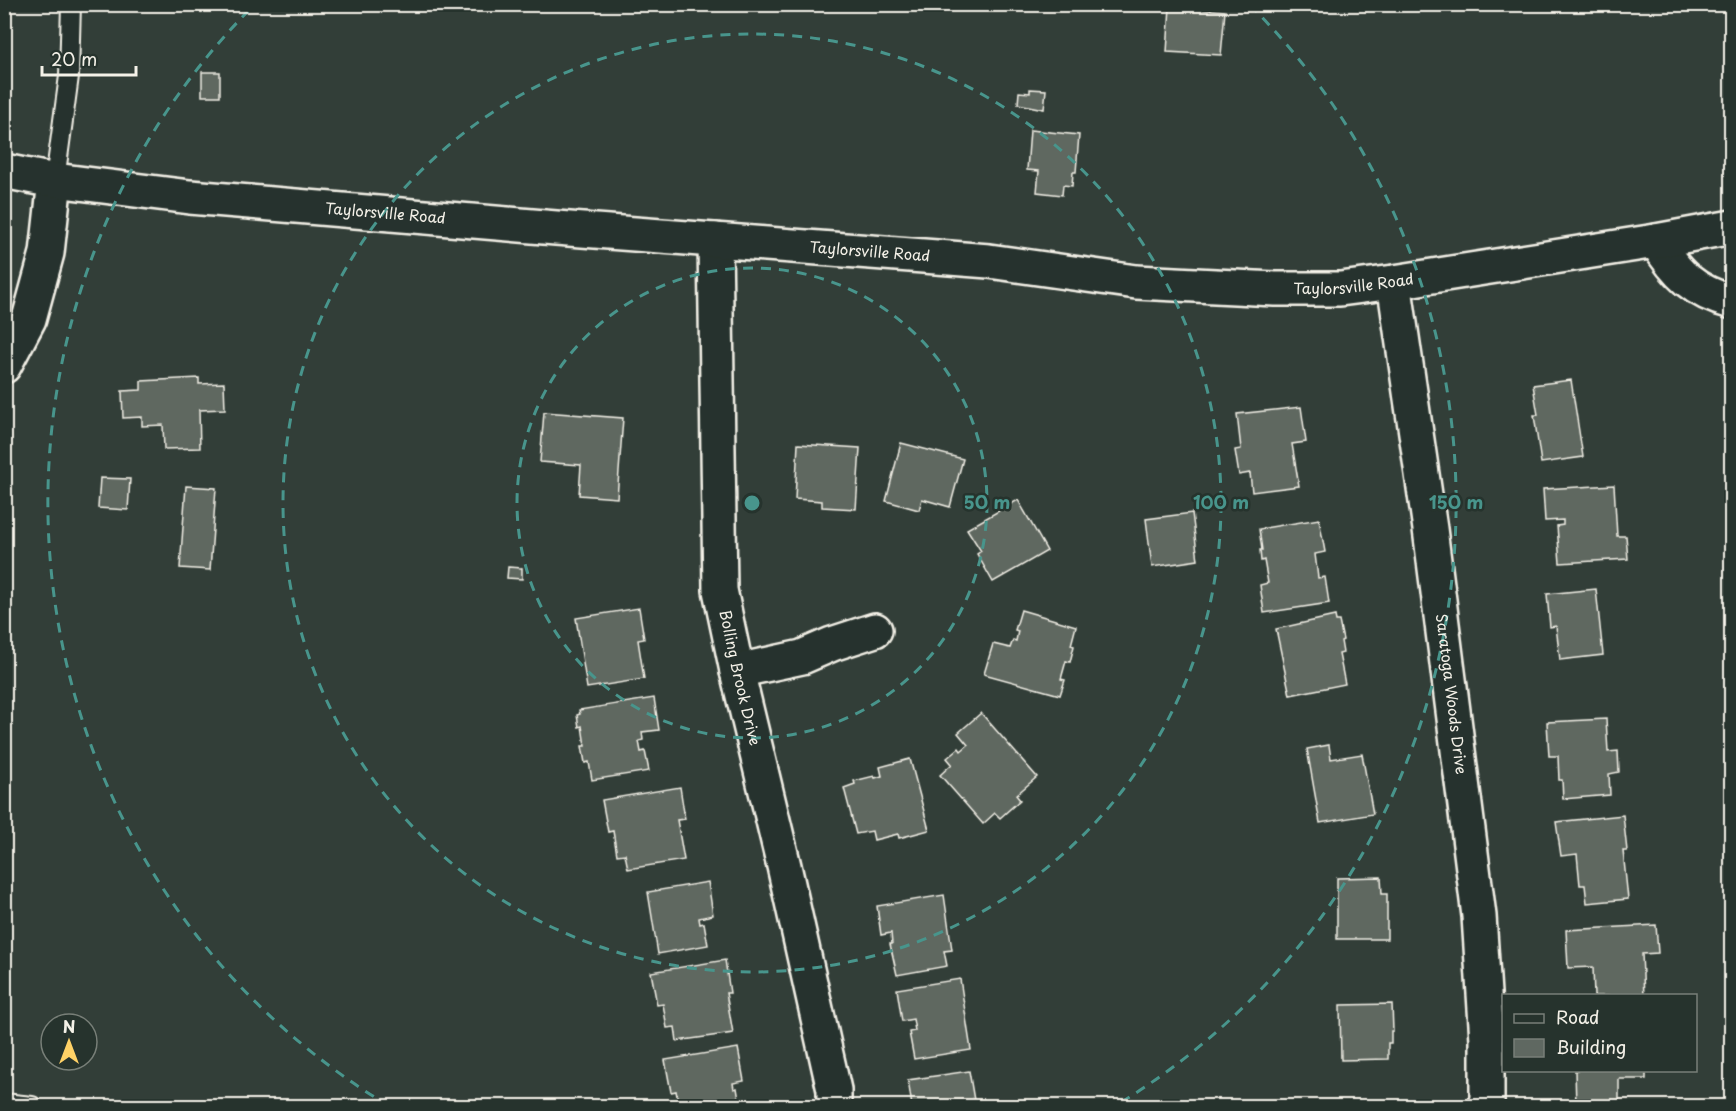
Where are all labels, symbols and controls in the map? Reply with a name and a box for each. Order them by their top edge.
scale bar [42,39,136,77]
text: 20 m [51,45,97,72]
street label: Taylorsville Road [324,196,447,229]
street label: Taylorsville Road [809,234,931,266]
street label: Taylorsville Road [1293,266,1415,299]
text: 50 m [964,488,1010,515]
text: 100 m [1193,488,1249,515]
text: 150 m [1429,488,1483,515]
centre of rings [742,493,762,513]
street label: Bolling Brook Drive [714,608,768,748]
street label: Saratoga Woods Drive [1431,612,1474,776]
legend [1502,994,1697,1072]
text: Road [1556,1003,1600,1030]
north arrow [39,1012,99,1072]
text: N [63,1014,75,1038]
text: Building [1556,1033,1626,1060]

